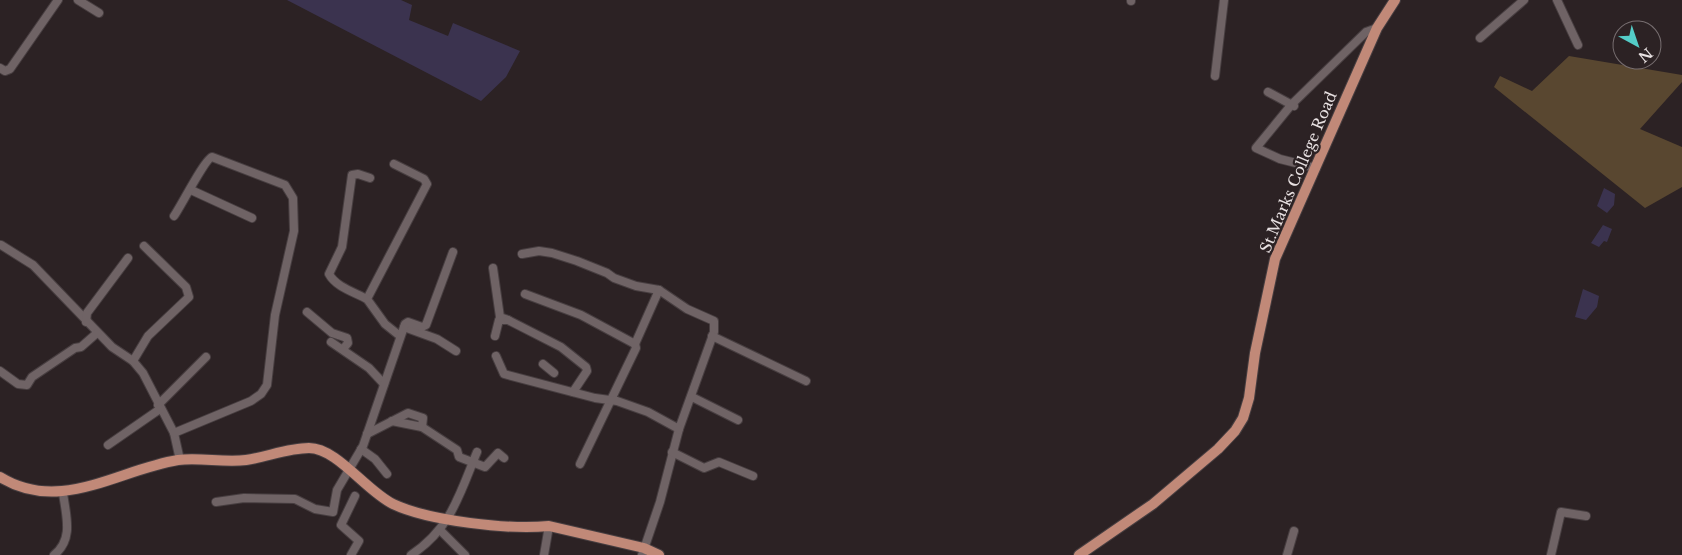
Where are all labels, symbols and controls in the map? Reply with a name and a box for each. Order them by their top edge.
north arrow [1612,20,1662,70]
text: N [1635,44,1656,66]
street label: St.Marks College Road [1255,89,1341,255]

